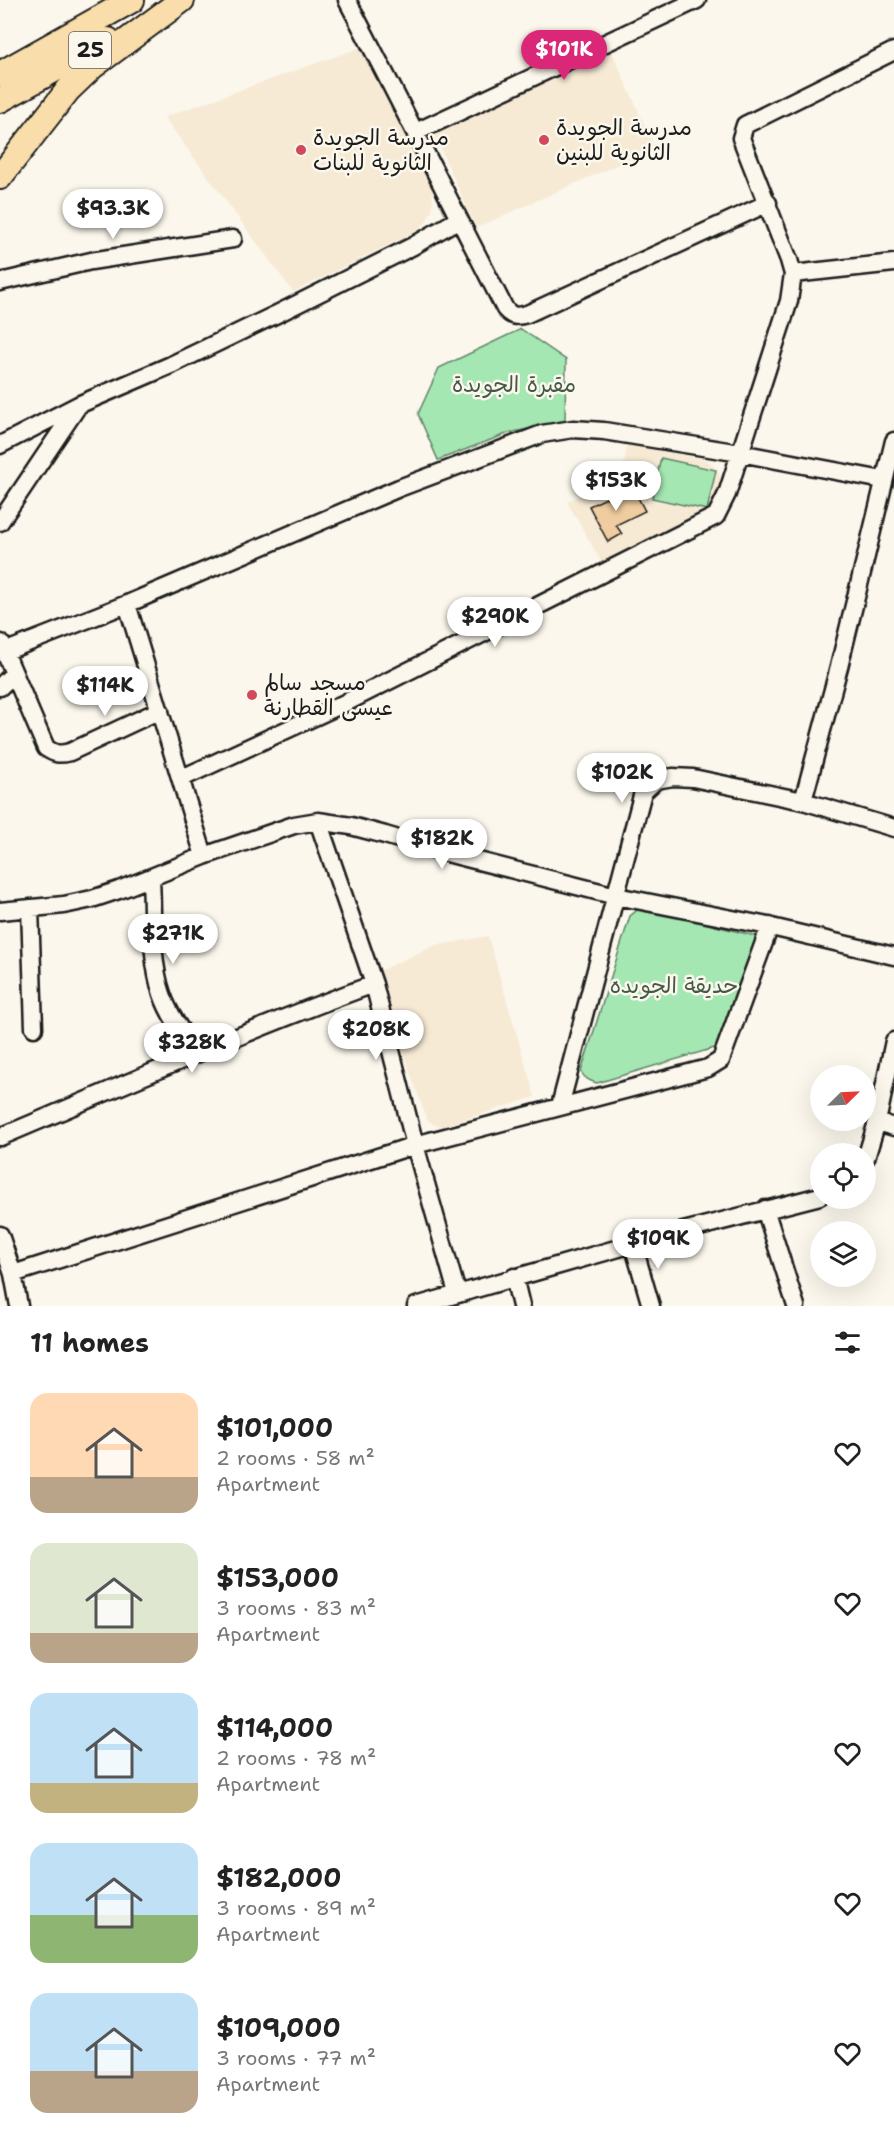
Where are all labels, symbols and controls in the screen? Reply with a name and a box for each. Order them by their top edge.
pin: $101K [522,30,606,81]
road number: 25 [69,32,111,68]
text: $101K [535,36,593,62]
place label: مدرسة الجويدة الثانوية للبنين [556,113,692,167]
place label: مدرسة الجويدة الثانوية للبنات [313,123,449,177]
marker: مدرسة الجويدة الثانوية للبنين [537,133,551,147]
marker: مدرسة الجويدة الثانوية للبنات [294,143,308,157]
pin: $93.3K [64,189,162,240]
text: $93.3K [76,195,150,221]
park label: مقبرة الجويدة [452,370,576,399]
pin: $153K [574,461,658,512]
text: $153K [585,467,647,493]
pin: $290K [453,597,537,648]
text: $290K [461,603,529,629]
pin: $114K [63,666,147,717]
place label: مسجد سالم عيسى القطارنة [264,668,393,722]
text: $114K [76,672,134,698]
marker: مسجد سالم عيسى القطارنة [245,688,259,702]
pin: $102K [580,753,664,804]
text: $102K [591,759,653,785]
pin: $182K [400,819,484,870]
text: $182K [410,825,474,851]
pin: $271K [131,914,215,965]
text: $271K [142,920,204,946]
park label: حديقة الجويده [610,971,738,1000]
pin: $208K [334,1010,418,1061]
text: $208K [342,1016,410,1042]
pin: $328K [150,1023,234,1074]
text: $328K [158,1029,226,1055]
north arrow [810,1065,876,1131]
map controls [810,1065,876,1287]
button: locate [810,1143,876,1209]
pin: $109K [616,1219,700,1270]
button: layers [810,1221,876,1287]
text: $109K [626,1225,690,1251]
text: 11 homes [30,1325,149,1360]
icon: filters [831,1326,864,1359]
text: $101,000 [216,1410,333,1445]
icon: home [78,1417,150,1489]
icon: heart [831,1437,864,1470]
text: 2 rooms · 58 m² [216,1445,375,1471]
text: Apartment [216,1471,320,1497]
text: $153,000 [216,1560,339,1595]
icon: home [78,1567,150,1639]
icon: heart [831,1587,864,1620]
text: 3 rooms · 83 m² [216,1595,376,1621]
text: Apartment [216,1621,320,1647]
text: $114,000 [216,1710,333,1745]
icon: home [78,1717,150,1789]
icon: heart [831,1737,864,1770]
text: 2 rooms · 78 m² [216,1745,376,1771]
text: Apartment [216,1771,320,1797]
text: $182,000 [216,1860,341,1895]
icon: home [78,1867,150,1939]
icon: heart [831,1887,864,1920]
text: 3 rooms · 89 m² [216,1895,376,1921]
text: Apartment [216,1921,320,1947]
text: $109,000 [216,2010,341,2045]
icon: home [78,2017,150,2089]
icon: heart [831,2037,864,2070]
text: 3 rooms · 77 m² [216,2045,376,2071]
text: Apartment [216,2071,320,2097]

